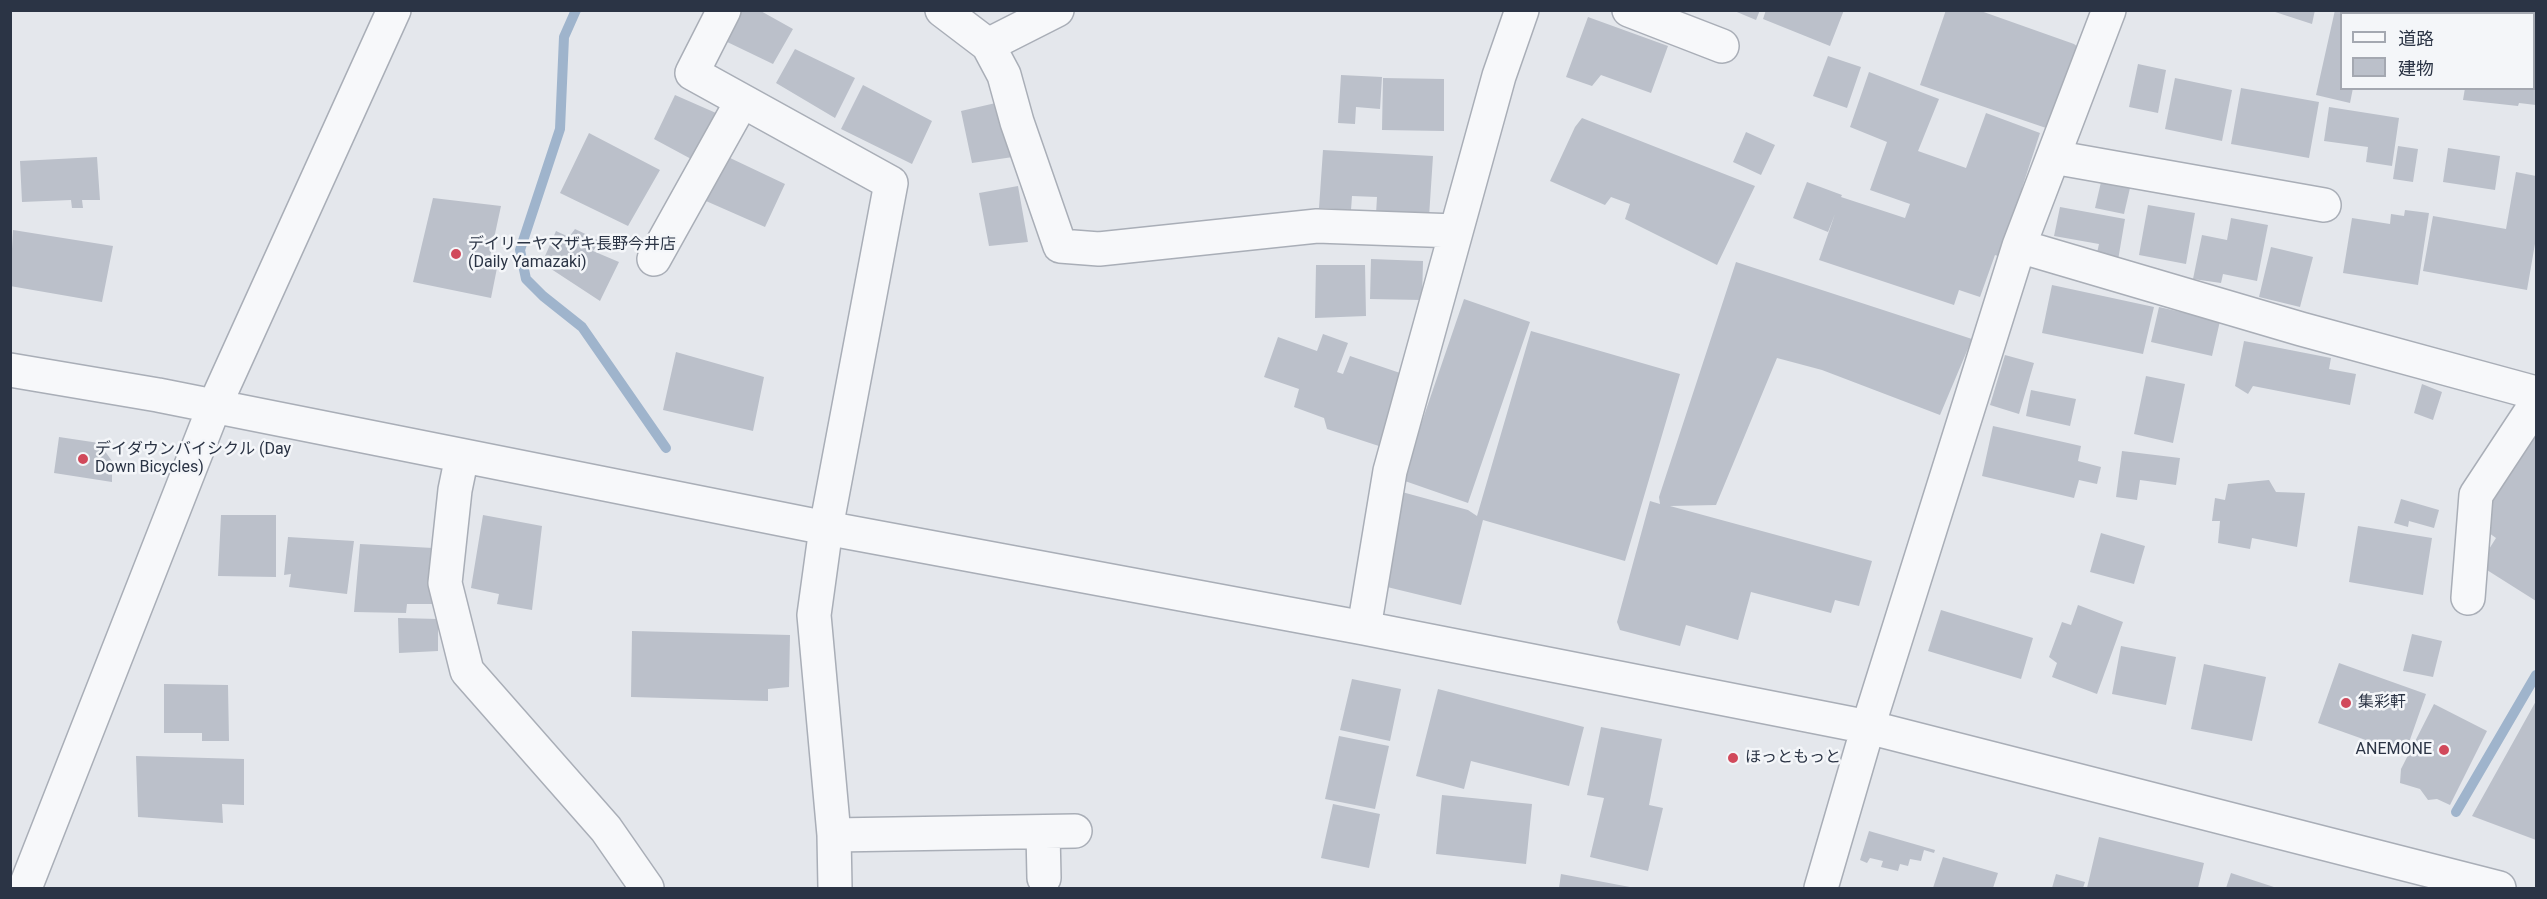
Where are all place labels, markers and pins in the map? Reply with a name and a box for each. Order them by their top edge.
place label: デイリーヤマザキ長野今井店 (Daily Yamazaki) [468,235,676,273]
marker: デイリーヤマザキ長野今井店 (Daily Yamazaki) [449,247,463,261]
place label: デイダウンバイシクル (Day Down Bicycles) [95,440,291,478]
marker: デイダウンバイシクル (Day Down Bicycles) [76,452,90,466]
place label: 集彩軒 [2358,693,2406,713]
marker: 集彩軒 [2339,696,2353,710]
place label: ANEMONE [2356,740,2432,760]
marker: ANEMONE [2437,743,2451,757]
place label: ほっともっと [1745,748,1841,768]
marker: ほっともっと [1726,751,1740,765]

